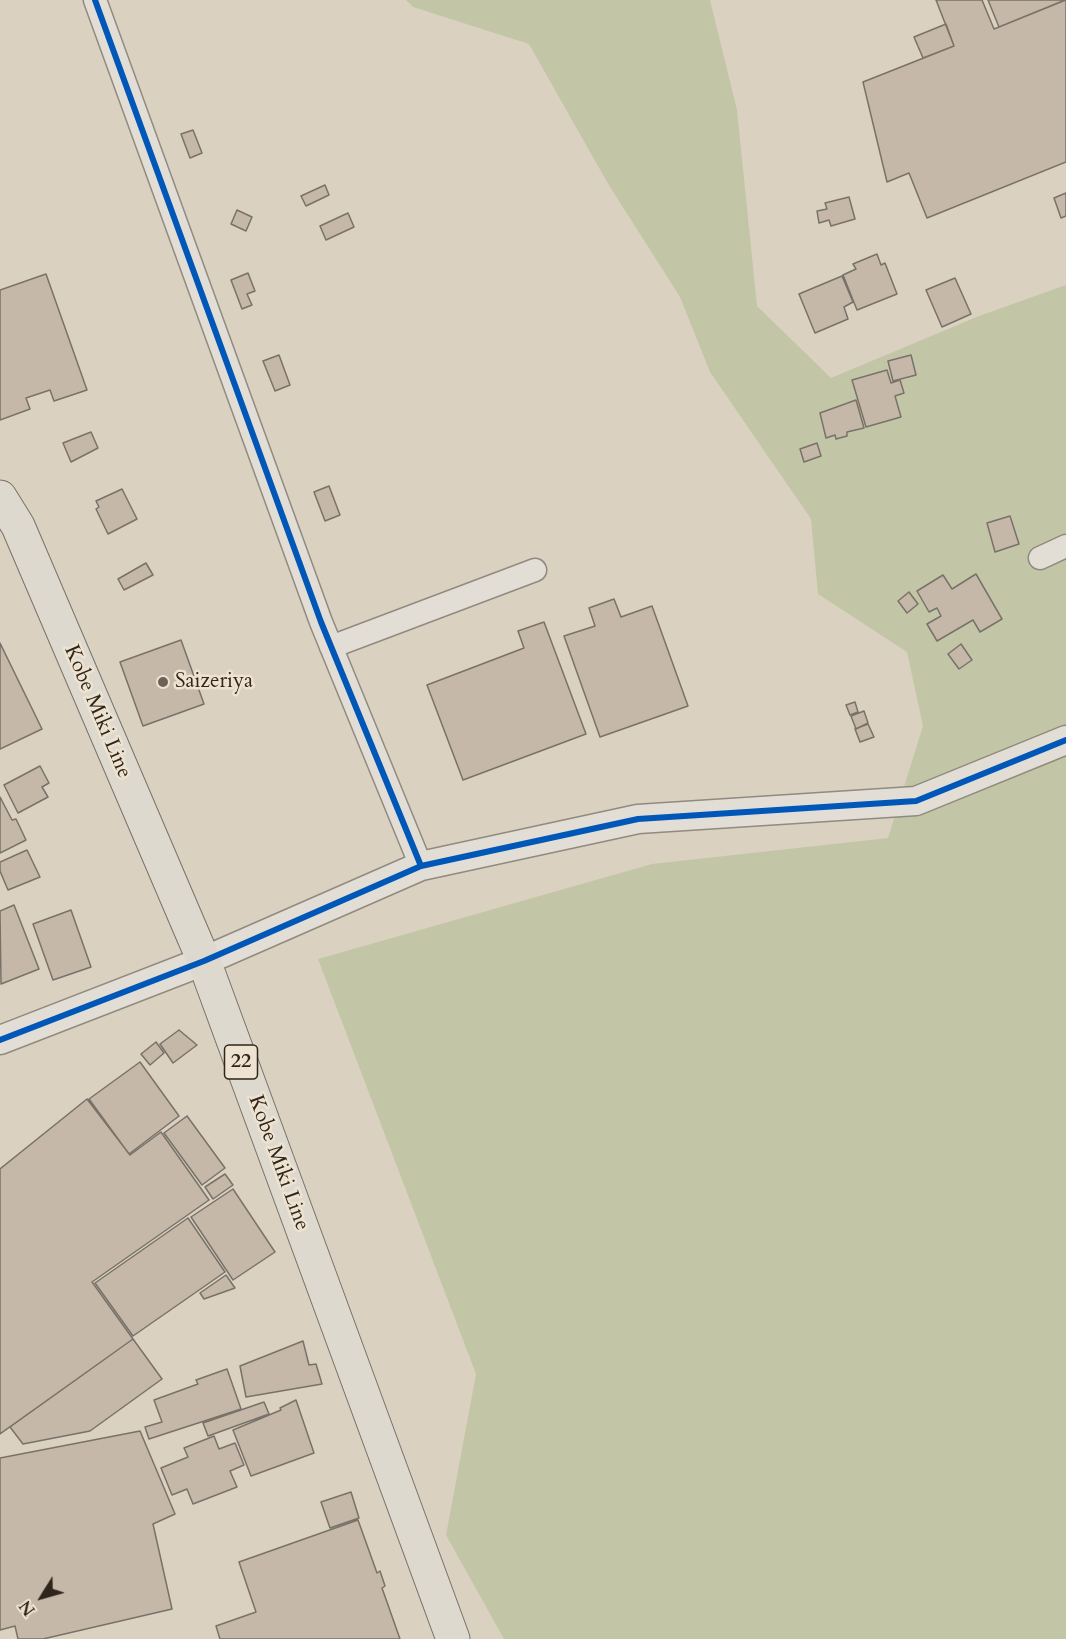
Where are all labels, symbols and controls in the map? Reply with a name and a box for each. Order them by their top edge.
street label: Kobe Miki Line [58,642,136,782]
place label: Saizeriya [175,669,253,695]
marker: Saizeriya [156,675,170,689]
road number: 22 [224,1045,258,1079]
street label: Kobe Miki Line [242,1092,314,1234]
north arrow [12,1567,72,1627]
text: N [15,1596,41,1620]

